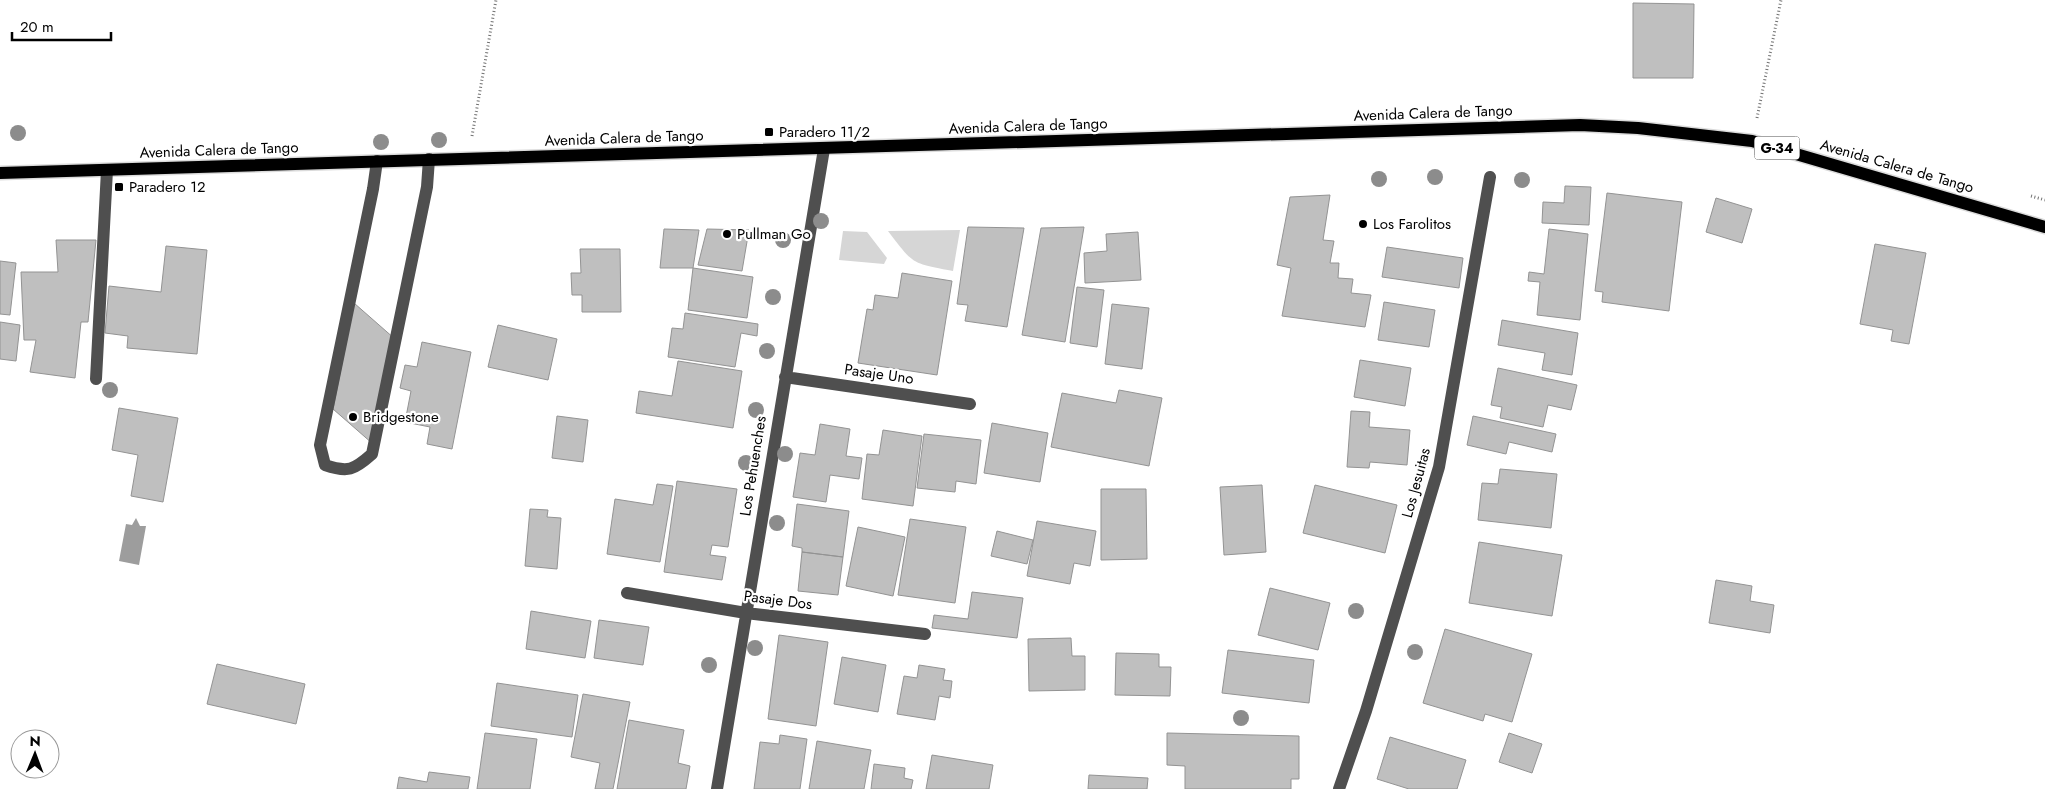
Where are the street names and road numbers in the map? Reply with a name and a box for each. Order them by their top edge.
street label: Avenida Calera de Tango [1353,99,1513,127]
street label: Avenida Calera de Tango [948,112,1108,140]
street label: Avenida Calera de Tango [544,124,704,152]
street label: Avenida Calera de Tango [1818,134,1976,198]
street label: Avenida Calera de Tango [139,136,299,164]
road number: G-34 [1754,136,1800,160]
street label: Pasaje Uno [843,358,915,390]
street label: Los Pehuenches [734,414,772,518]
street label: Los Jesuitas [1396,446,1436,520]
street label: Pasaje Dos [743,585,813,615]

